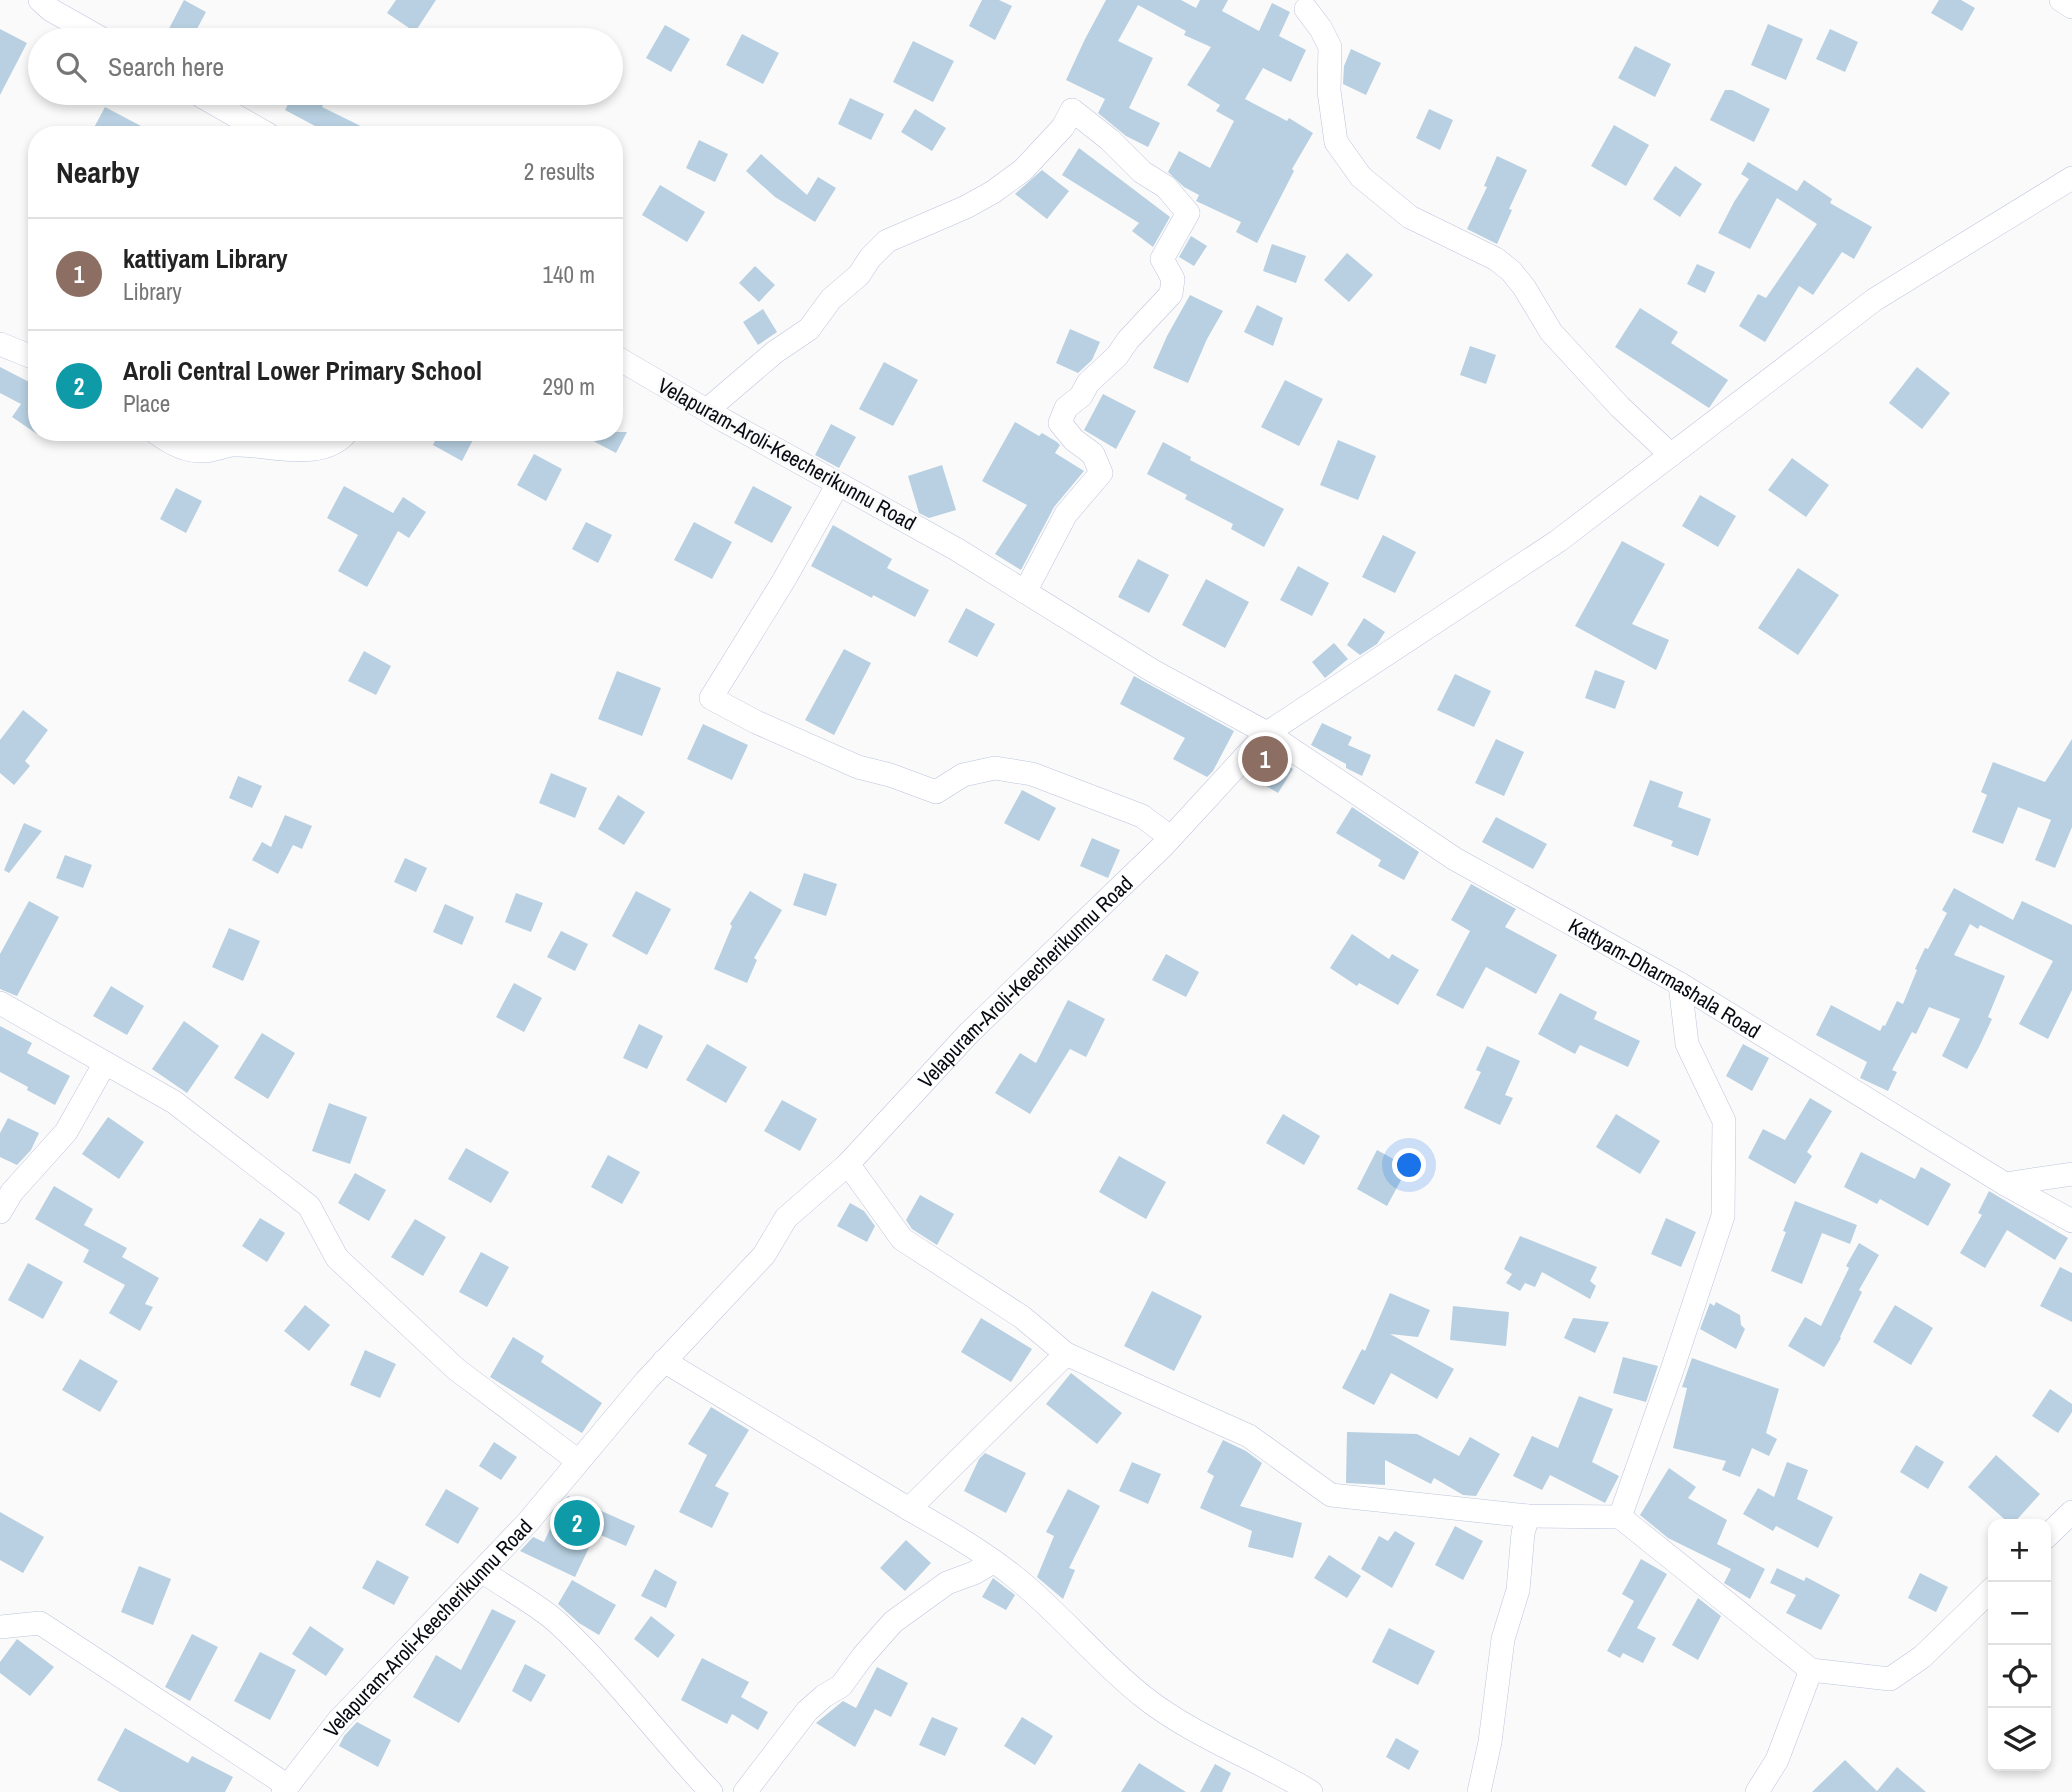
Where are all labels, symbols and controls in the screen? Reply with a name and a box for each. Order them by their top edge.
search box [28,28,623,105]
icon: search [52,48,90,86]
text: Search here [108,49,224,84]
text: Nearby [56,152,139,192]
text: 2 results [524,156,595,187]
text: kattiyam Library [123,241,288,276]
text: 1 [74,259,84,290]
text: 140 m [543,259,595,290]
text: Library [123,276,182,307]
text: Aroli Central Lower Primary School [123,353,482,388]
text: 2 [74,371,84,402]
text: 290 m [543,371,595,402]
street label: Velapuram-Aroli-Keecherikunnu Road [653,371,921,537]
text: Place [123,388,170,419]
pin: 1 [1242,733,1288,785]
street label: Velapuram-Aroli-Keecherikunnu Road [911,869,1139,1094]
street label: Kattyam-Dharmashala Road [1564,911,1766,1045]
your location [1392,1148,1426,1182]
pin: 2 [554,1497,600,1549]
street label: Velapuram-Aroli-Keecherikunnu Road [317,1512,538,1743]
map controls [1988,1519,2051,1771]
button: + [1988,1519,2051,1582]
button: − [1988,1582,2051,1645]
button: locate [1988,1645,2051,1708]
button: layers [1988,1708,2051,1771]

